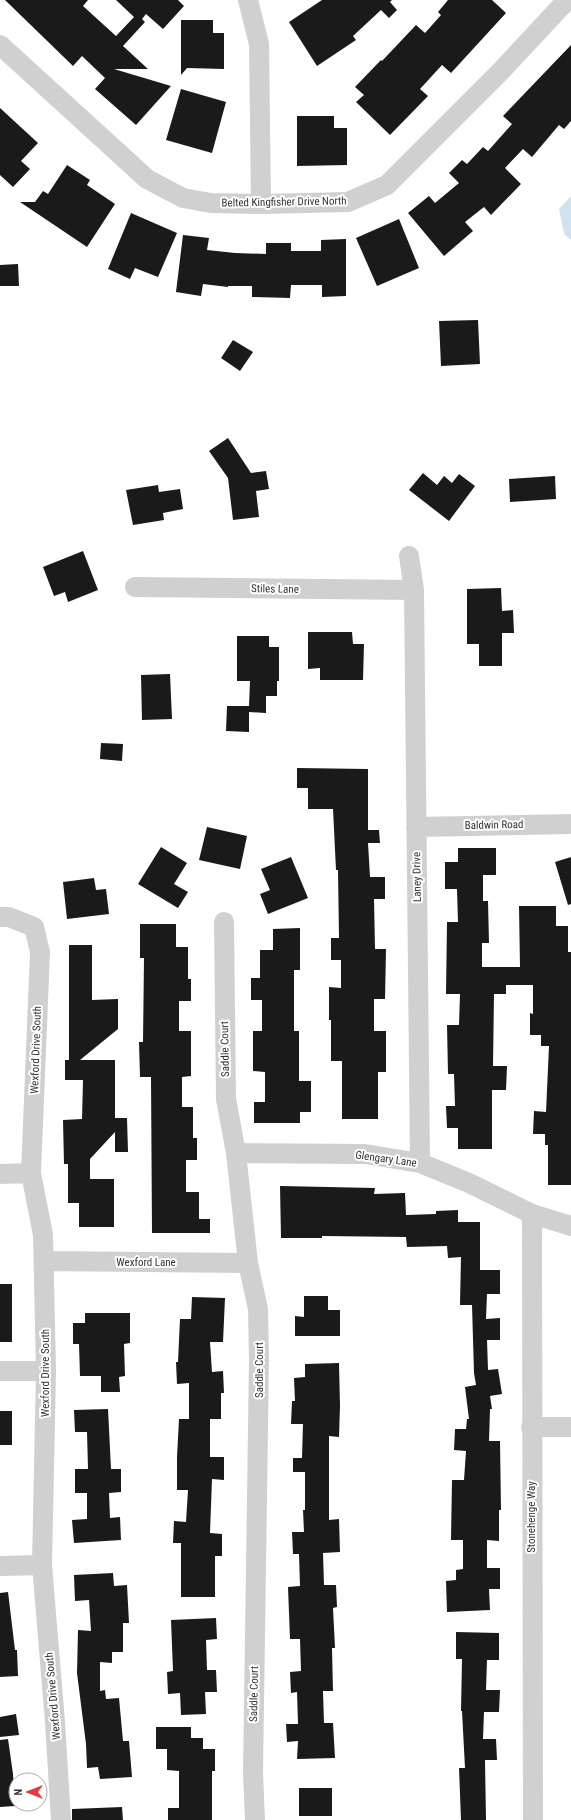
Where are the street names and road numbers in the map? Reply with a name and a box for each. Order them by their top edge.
street label: Belted Kingfisher Drive North [221,194,347,210]
street label: Stiles Lane [251,582,299,596]
street label: Baldwin Road [464,818,524,832]
street label: Laney Drive [410,852,424,902]
street label: Wexford Drive South [28,1006,44,1094]
street label: Saddle Court [218,1021,232,1077]
street label: Glengary Lane [355,1148,417,1170]
street label: Wexford Lane [116,1256,176,1269]
street label: Wexford Drive South [39,1329,52,1417]
street label: Saddle Court [253,1342,266,1398]
street label: Stonehenge Way [525,1481,538,1553]
street label: Wexford Drive South [43,1652,63,1740]
street label: Saddle Court [247,1666,261,1722]

